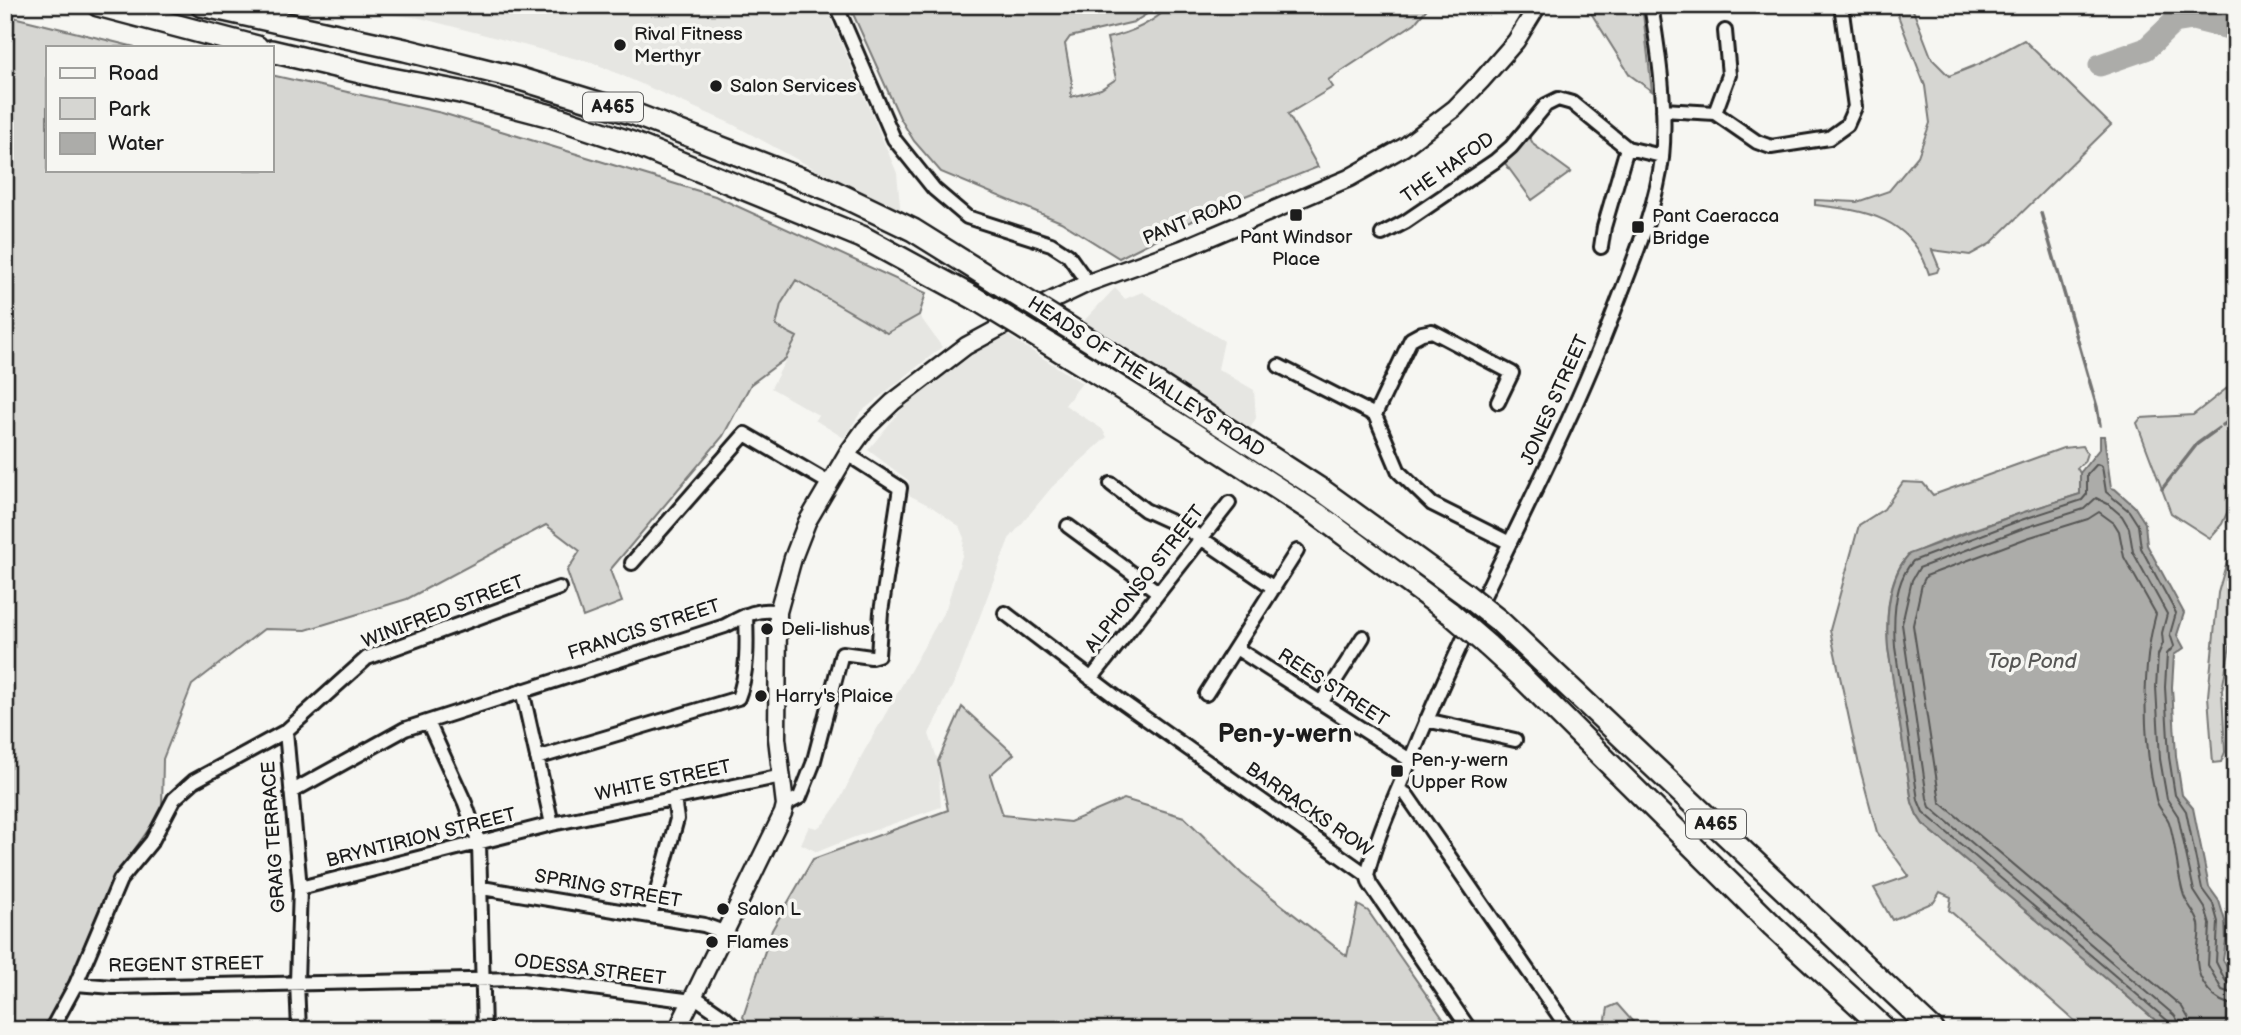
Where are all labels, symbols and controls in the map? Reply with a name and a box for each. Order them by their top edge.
place label: Rival Fitness Merthyr [634,23,743,68]
marker: Rival Fitness Merthyr [612,37,628,53]
legend [46,46,273,172]
text: Road [108,61,159,86]
place label: Salon Services [730,75,857,98]
marker: Salon Services [708,78,724,94]
road number: A465 [583,92,643,122]
text: Park [108,97,151,122]
street label: THE HAFOD [1397,127,1499,208]
text: Water [108,131,164,156]
street label: PANT ROAD [1140,189,1247,251]
place label: Pant Caeracca Bridge [1652,205,1779,250]
marker: Pant Windsor Place [1288,207,1304,223]
marker: Pant Caeracca Bridge [1630,219,1646,235]
place label: Pant Windsor Place [1240,226,1353,271]
street label: HEADS OF THE VALLEYS ROAD [1023,292,1269,462]
street label: JONES STREET [1516,331,1594,469]
street label: ALPHONSO STREET [1080,500,1210,657]
street label: WINIFRED STREET [359,570,528,654]
street label: FRANCIS STREET [565,594,724,665]
place label: Deli-lishus [781,618,870,641]
marker: Deli-lishus [759,621,775,637]
street label: REES STREET [1273,644,1393,733]
water label: Top Pond [1987,649,2077,674]
place label: Harry's Plaice [775,685,893,708]
marker: Harry's Plaice [753,688,769,704]
district label: Pen-y-wern [1218,719,1352,750]
place label: Pen-y-wern Upper Row [1411,749,1508,794]
street label: WHITE STREET [593,755,734,807]
street label: BARRACKS ROW [1241,758,1377,862]
street label: GRAIG TERRACE [257,760,291,914]
marker: Pen-y-wern Upper Row [1389,763,1405,779]
street label: BRYNTIRION STREET [324,803,519,873]
road number: A465 [1686,810,1746,838]
street label: SPRING STREET [533,865,684,913]
place label: Salon L [737,898,801,921]
marker: Salon L [715,901,731,917]
place label: Flames [726,931,789,954]
marker: Flames [704,934,720,950]
street label: ODESSA STREET [513,949,668,991]
street label: REGENT STREET [108,952,265,978]

